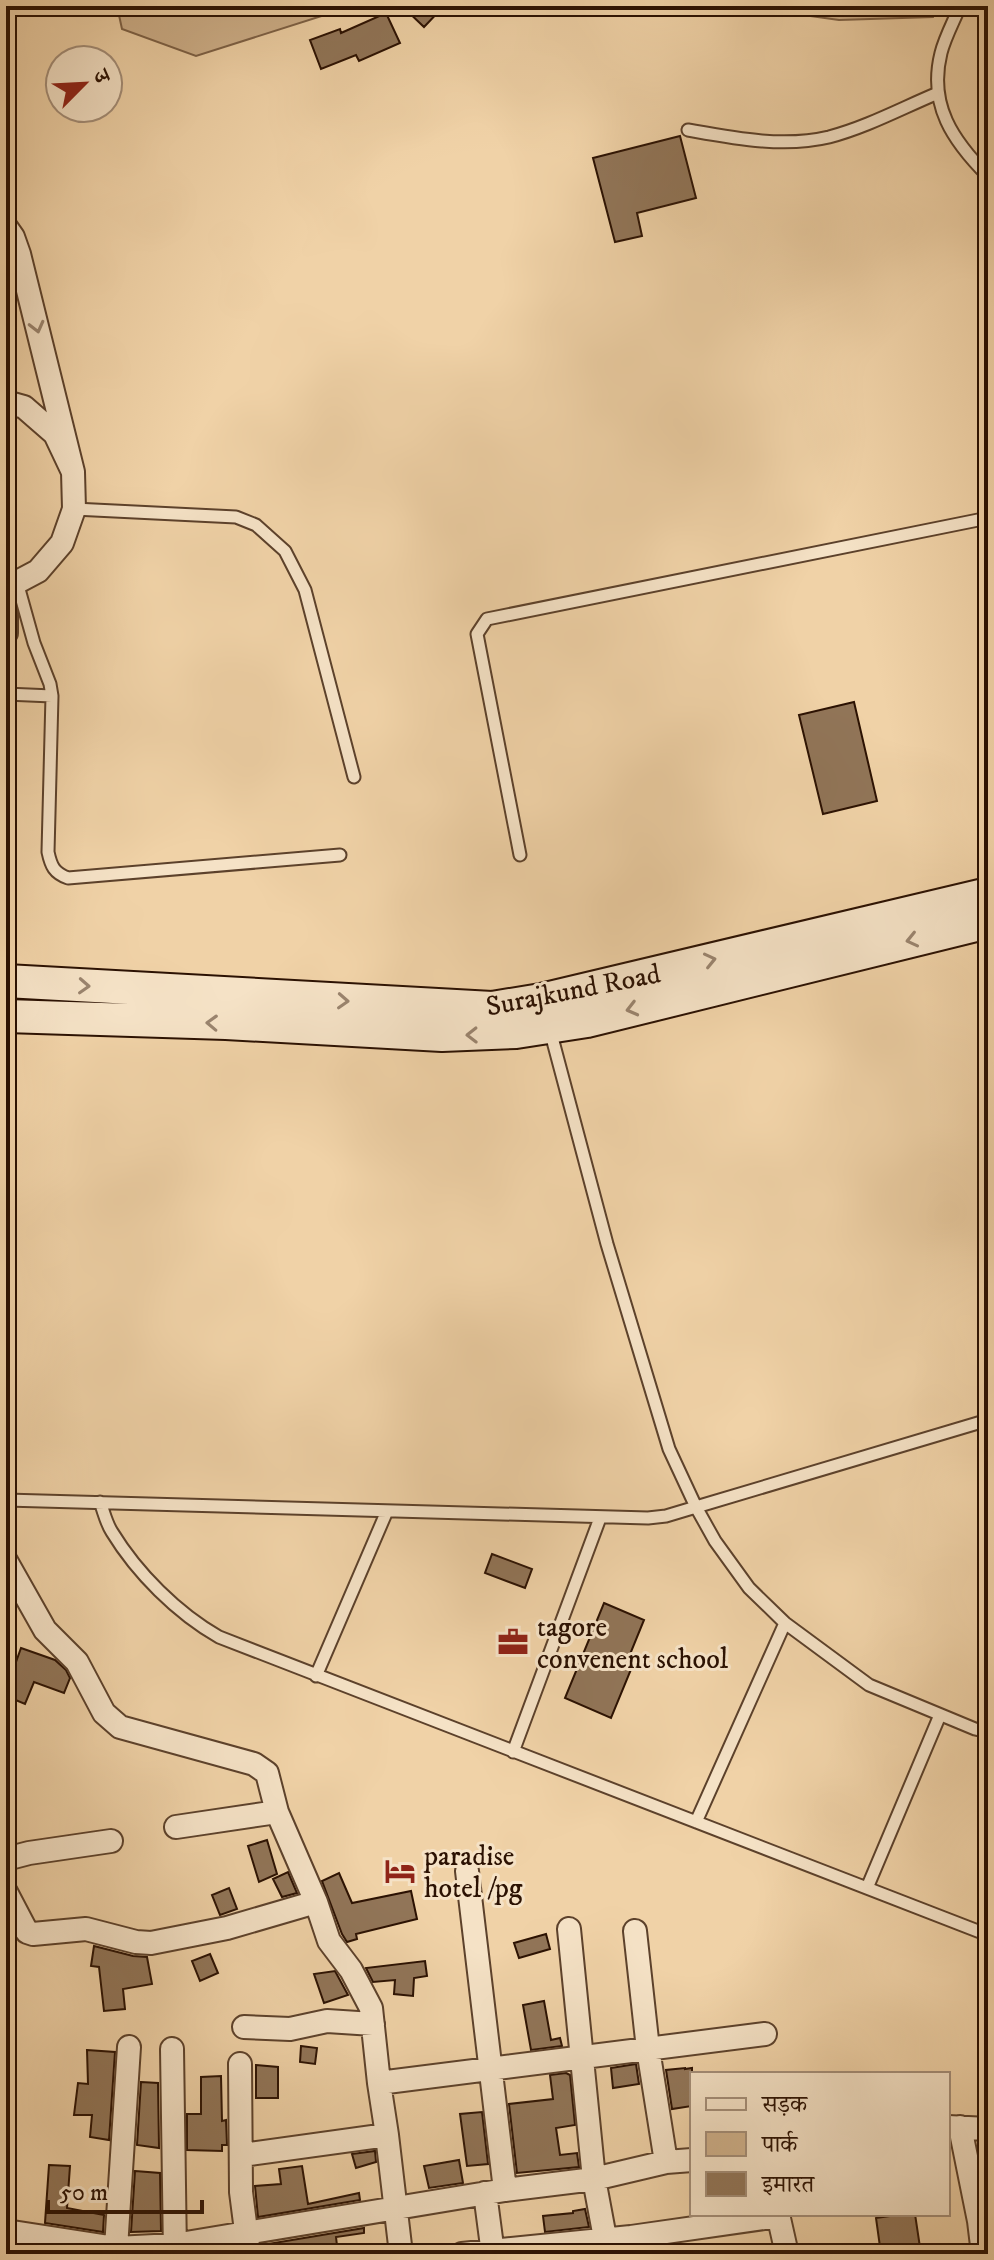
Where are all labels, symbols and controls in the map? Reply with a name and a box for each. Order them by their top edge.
north arrow [44,44,124,124]
text: उ [85,64,116,89]
one-way arrow [28,320,45,334]
one-way arrow [906,930,919,947]
one-way arrow [702,952,716,969]
street label: Surajkund Road [483,956,664,1025]
one-way arrow [78,977,91,994]
one-way arrow [337,992,350,1009]
one-way arrow [626,999,640,1016]
one-way arrow [205,1014,218,1031]
one-way arrow [465,1026,478,1044]
place label: tagore convenent school [537,1610,729,1677]
office icon: tagore convenent school [496,1625,530,1659]
place label: paradise hotel /pg [423,1839,523,1906]
hotel icon: paradise hotel /pg [383,1854,417,1888]
legend [690,2072,950,2216]
text: सड़क [761,2090,809,2120]
text: पार्क [761,2130,799,2160]
scale bar [48,2164,202,2214]
text: इमारत [761,2170,815,2200]
text: 50 m [60,2178,108,2208]

